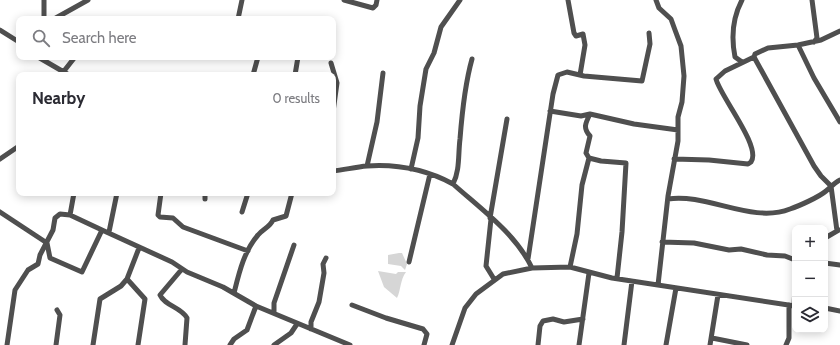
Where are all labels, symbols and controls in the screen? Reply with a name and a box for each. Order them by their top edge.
search box [16,16,336,60]
icon: search [30,27,52,49]
text: Search here [62,29,137,47]
text: Nearby [32,88,85,108]
text: 0 results [272,90,320,106]
map controls [792,225,828,333]
button: + [792,225,828,261]
button: − [792,261,828,297]
button: layers [792,297,828,333]

